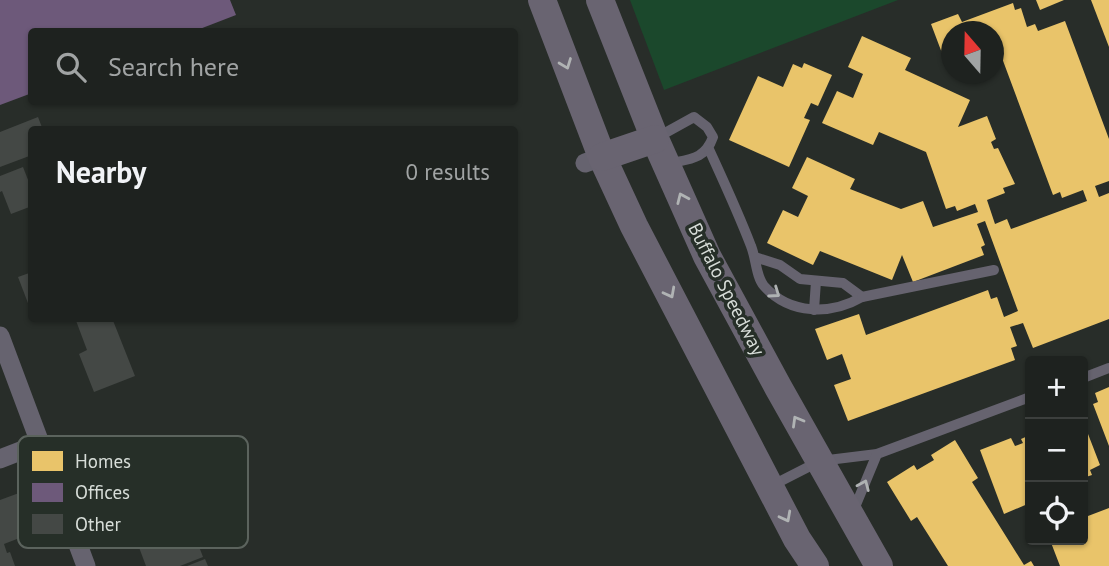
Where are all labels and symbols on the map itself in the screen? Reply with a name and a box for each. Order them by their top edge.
north arrow [941,21,1004,84]
one-way arrow [558,57,572,69]
one-way arrow [676,193,690,205]
street label: Buffalo Speedway [683,219,771,359]
one-way arrow [767,285,780,297]
one-way arrow [661,286,675,299]
one-way arrow [793,416,806,429]
legend [18,436,248,548]
text: Homes [75,449,131,473]
text: Offices [75,480,130,504]
one-way arrow [856,480,870,492]
one-way arrow [778,510,791,522]
text: Other [75,512,121,536]

